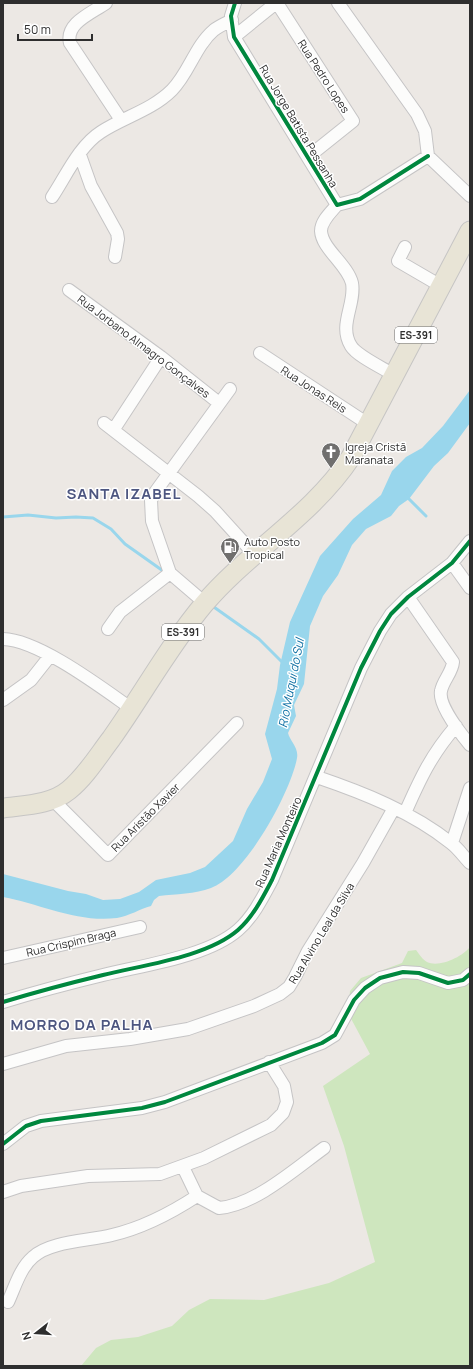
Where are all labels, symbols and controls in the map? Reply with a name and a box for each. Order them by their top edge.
scale bar [18,16,92,42]
text: 50 m [24,21,51,38]
street label: Rua Pedro Lopes [295,36,353,116]
street label: Rua Jorge Batista Pessanha [256,62,342,190]
street label: Rua Jorbano Almagro Gonçalves [75,291,213,401]
road number: ES-391 [395,327,437,343]
street label: Rua Jonas Reis [278,362,350,416]
place label: Igreja Cristã Maranata [345,439,406,467]
church icon: Igreja Cristã Maranata [320,441,342,469]
district label: SANTA IZABEL [66,483,182,504]
place label: Auto Posto Tropical [244,534,300,562]
fuel station icon: Auto Posto Tropical [219,536,241,564]
road number: ES-391 [162,624,204,640]
water label: Rio Muqui do Sul [274,635,308,729]
street label: Rua Aristão Xavier [107,779,183,855]
street label: Rua Maria Monteiro [251,794,305,890]
street label: Rua Alvino Leal da Silva [285,880,357,986]
street label: Rua Crispim Braga [25,924,117,960]
district label: MORRO DA PALHA [10,1014,154,1035]
north arrow [16,1313,56,1353]
text: N [18,1330,34,1342]

